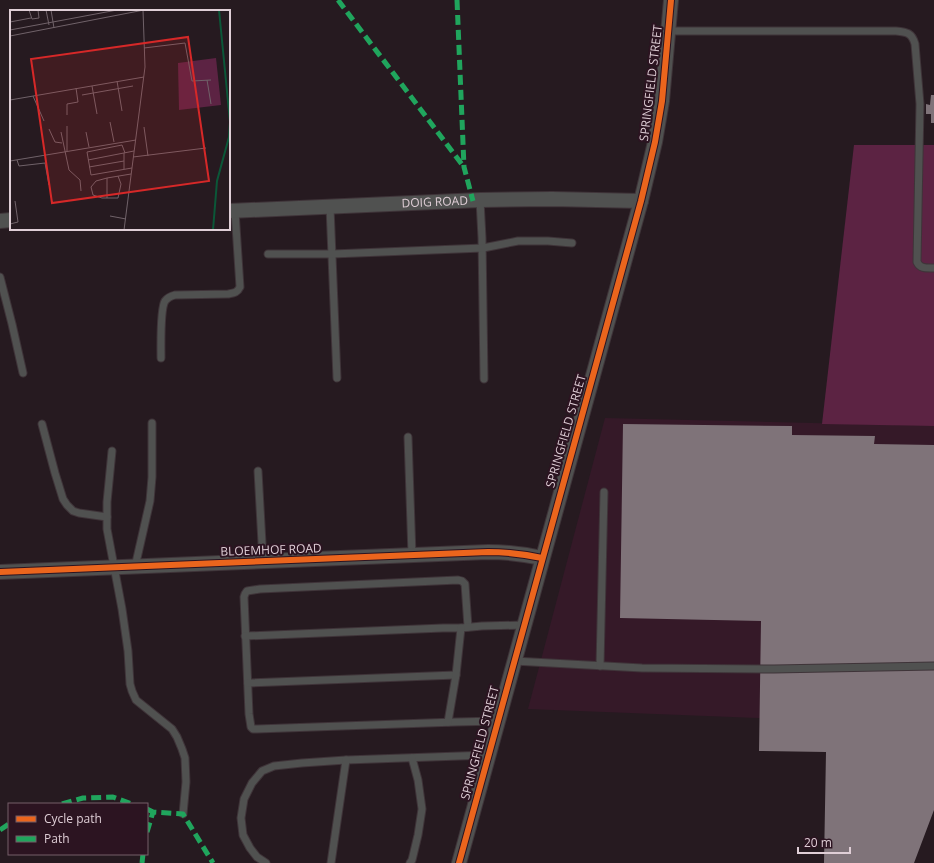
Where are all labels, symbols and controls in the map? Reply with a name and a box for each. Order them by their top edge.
inset map [10,10,230,230]
street label: SPRINGFIELD STREET [635,23,666,142]
street label: DOIG ROAD [401,192,468,211]
street label: SPRINGFIELD STREET [541,372,590,490]
street label: BLOEMHOF ROAD [220,539,322,560]
street label: SPRINGFIELD STREET [456,684,503,802]
legend [8,803,148,855]
text: Cycle path [44,810,102,827]
scale bar [798,829,850,855]
text: Path [44,830,70,847]
text: 20 m [804,834,832,851]

